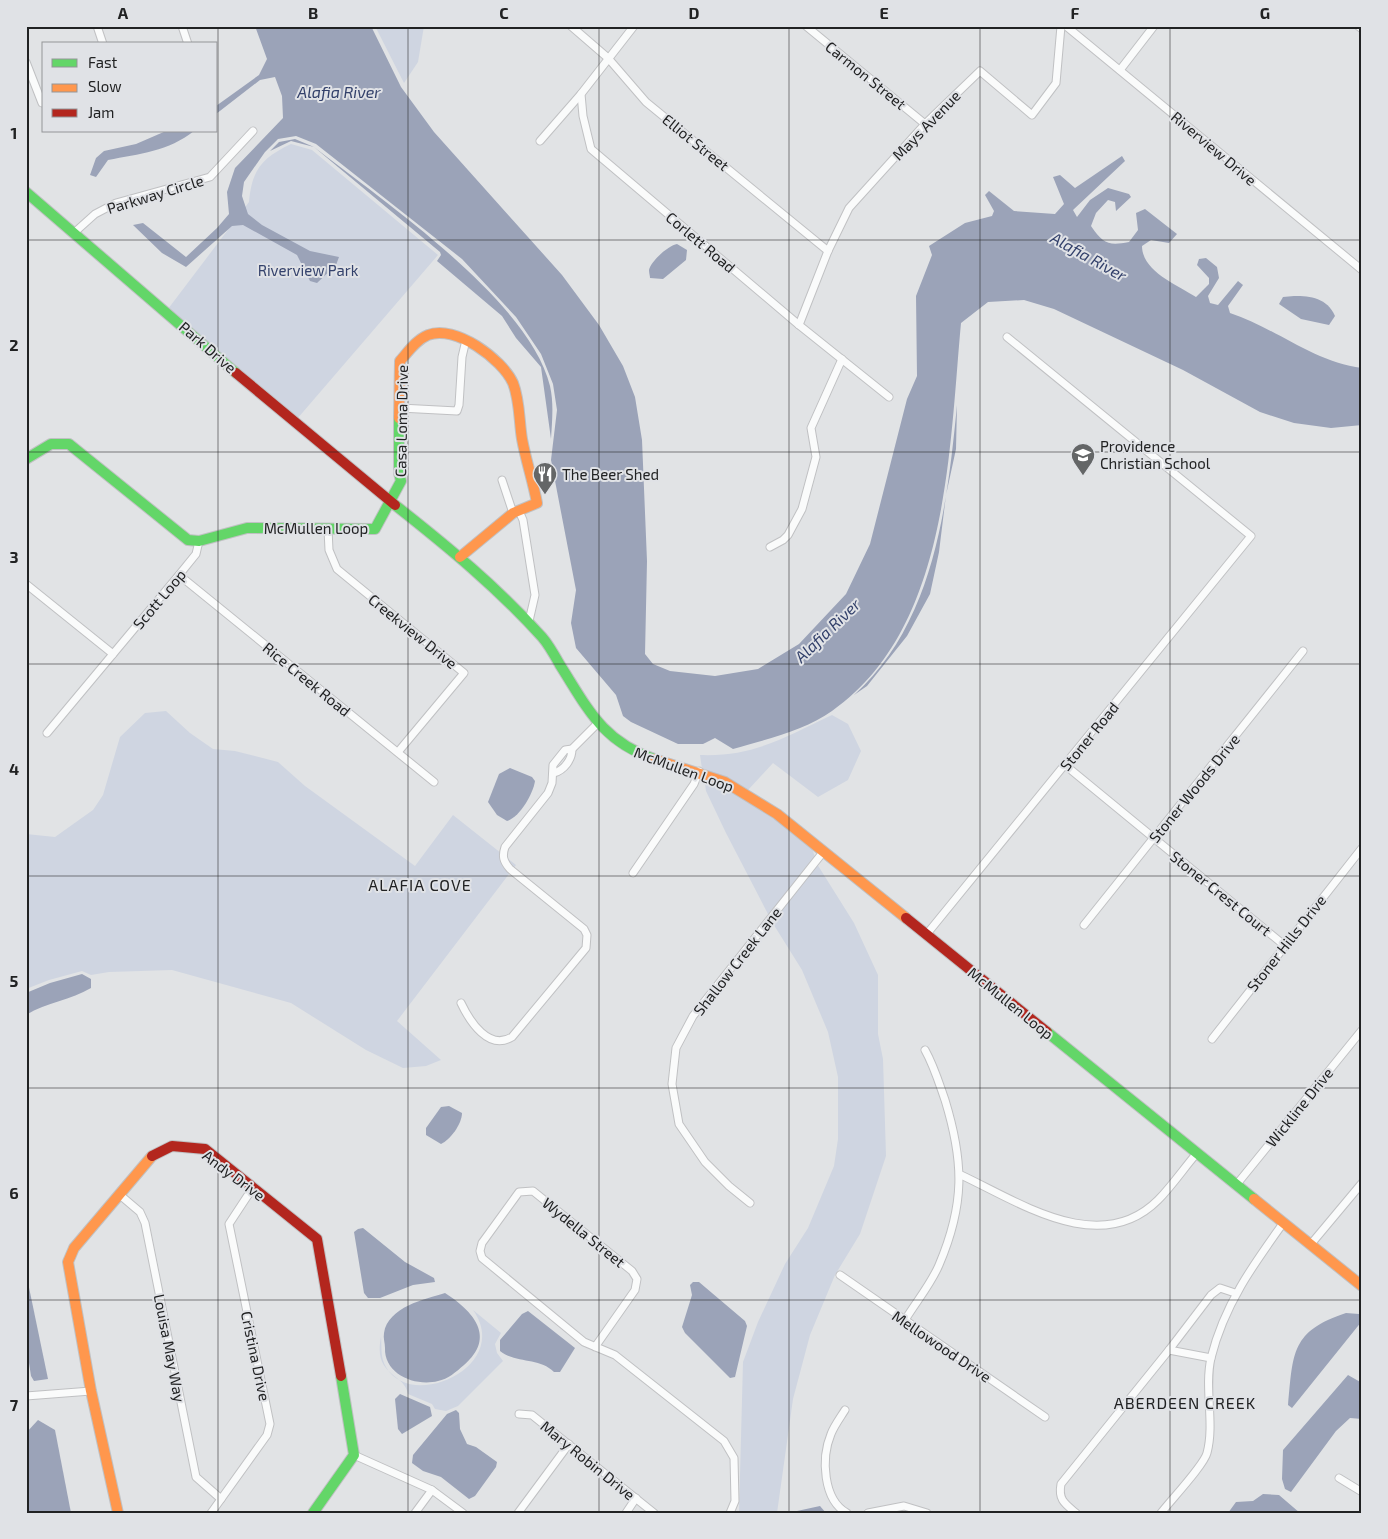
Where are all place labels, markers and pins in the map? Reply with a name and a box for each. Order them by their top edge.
place label: Providence Christian School [1100,437,1211,472]
school or university icon: Providence Christian School [1070,442,1096,476]
restaurant icon: The Beer Shed [532,461,558,495]
place label: The Beer Shed [562,465,659,483]

